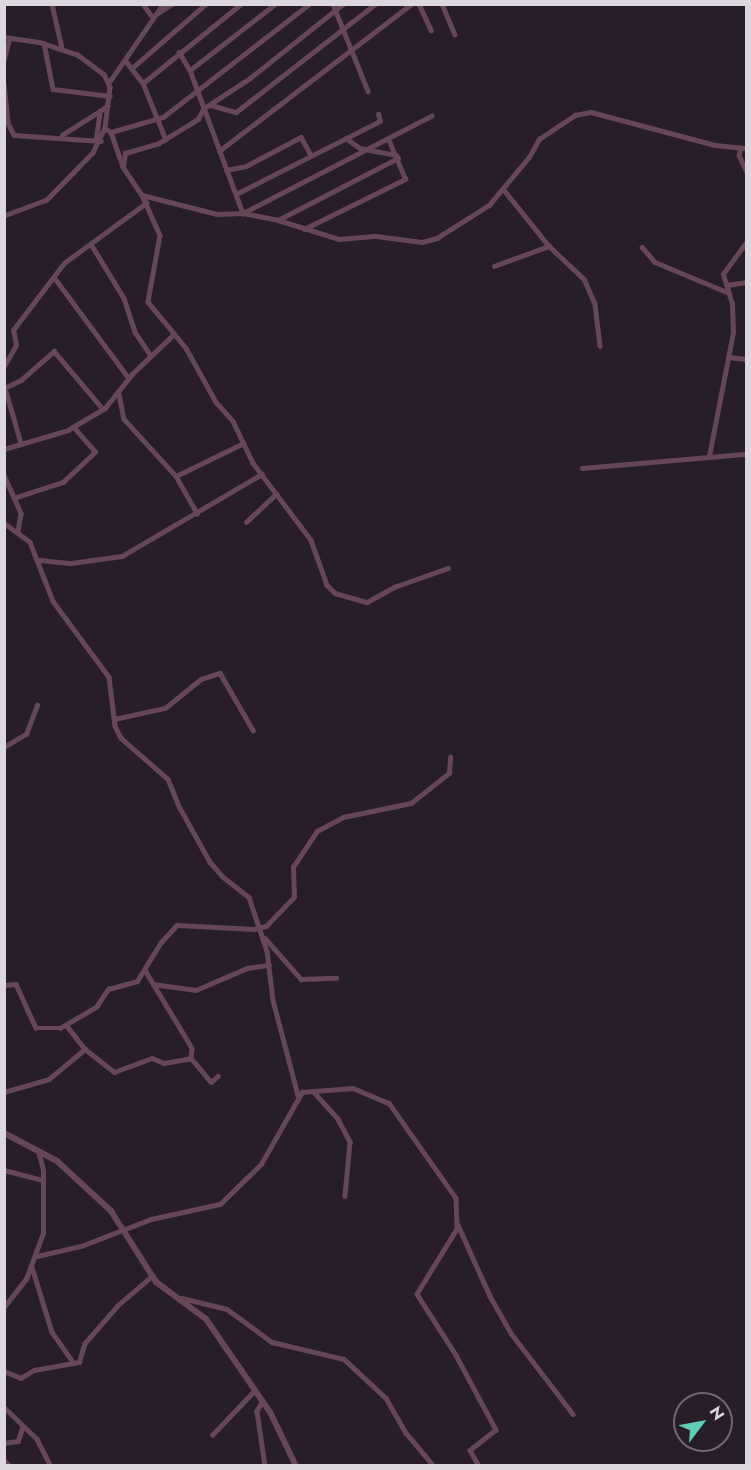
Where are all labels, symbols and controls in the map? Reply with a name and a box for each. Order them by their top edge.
north arrow [673,1392,733,1452]
text: N [704,1402,730,1425]

